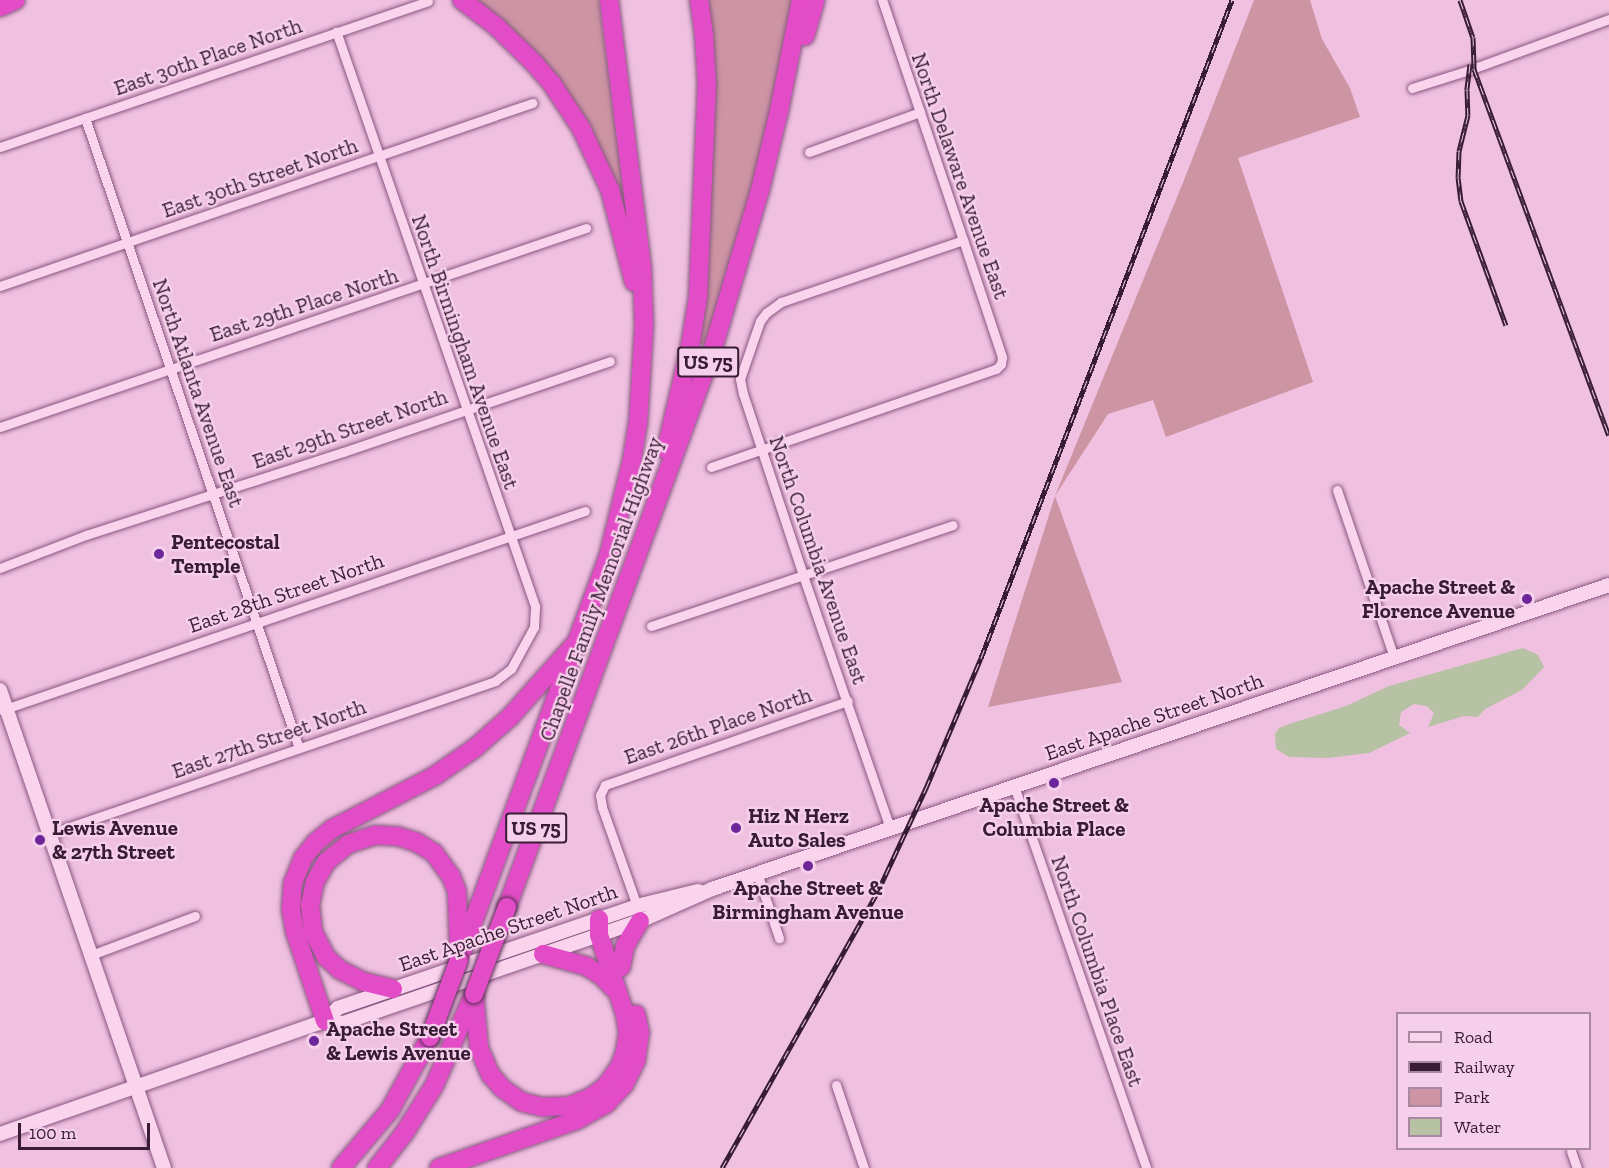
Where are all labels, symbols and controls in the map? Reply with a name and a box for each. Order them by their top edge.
street label: East 30th Place North [111,13,305,101]
street label: North Delaware Avenue East [906,49,1014,303]
street label: East 30th Street North [159,133,361,223]
street label: North Birmingham Avenue East [406,211,524,493]
street label: East 29th Place North [207,263,401,347]
street label: North Atlanta Avenue East [147,275,249,511]
road number: US 75 [676,345,740,379]
street label: East 29th Street North [249,384,451,474]
street label: North Columbia Avenue East [764,432,872,688]
street label: Chapelle Family Memorial Highway [534,433,668,745]
place label: Pentecostal Temple [171,529,280,579]
marker: Pentecostal Temple [152,547,166,561]
street label: East 28th Street North [185,548,387,638]
place label: Apache Street & Florence Avenue [1361,574,1515,624]
marker: Apache Street & Florence Avenue [1520,592,1534,606]
street label: East Apache Street North [1041,668,1267,766]
street label: East 26th Place North [621,682,815,770]
street label: East 27th Street North [169,694,369,784]
marker: Apache Street & Columbia Place [1047,776,1061,790]
place label: Apache Street & Columbia Place [979,792,1129,842]
place label: Hiz N Herz Auto Sales [748,803,849,853]
road number: US 75 [504,811,568,845]
place label: Lewis Avenue & 27th Street [52,815,179,865]
marker: Hiz N Herz Auto Sales [729,821,743,835]
marker: Lewis Avenue & 27th Street [33,833,47,847]
street label: North Columbia Place East [1046,852,1148,1090]
marker: Apache Street & Birmingham Avenue [801,859,815,873]
place label: Apache Street & Birmingham Avenue [712,875,904,925]
street label: East Apache Street North [395,879,621,977]
legend [1396,1012,1591,1150]
place label: Apache Street & Lewis Avenue [326,1016,471,1066]
text: Road [1454,1026,1493,1048]
marker: Apache Street & Lewis Avenue [307,1034,321,1048]
text: Railway [1454,1056,1515,1078]
text: Park [1454,1086,1490,1108]
scale bar [21,1111,153,1149]
text: Water [1454,1116,1501,1138]
text: 100 m [29,1122,76,1144]

